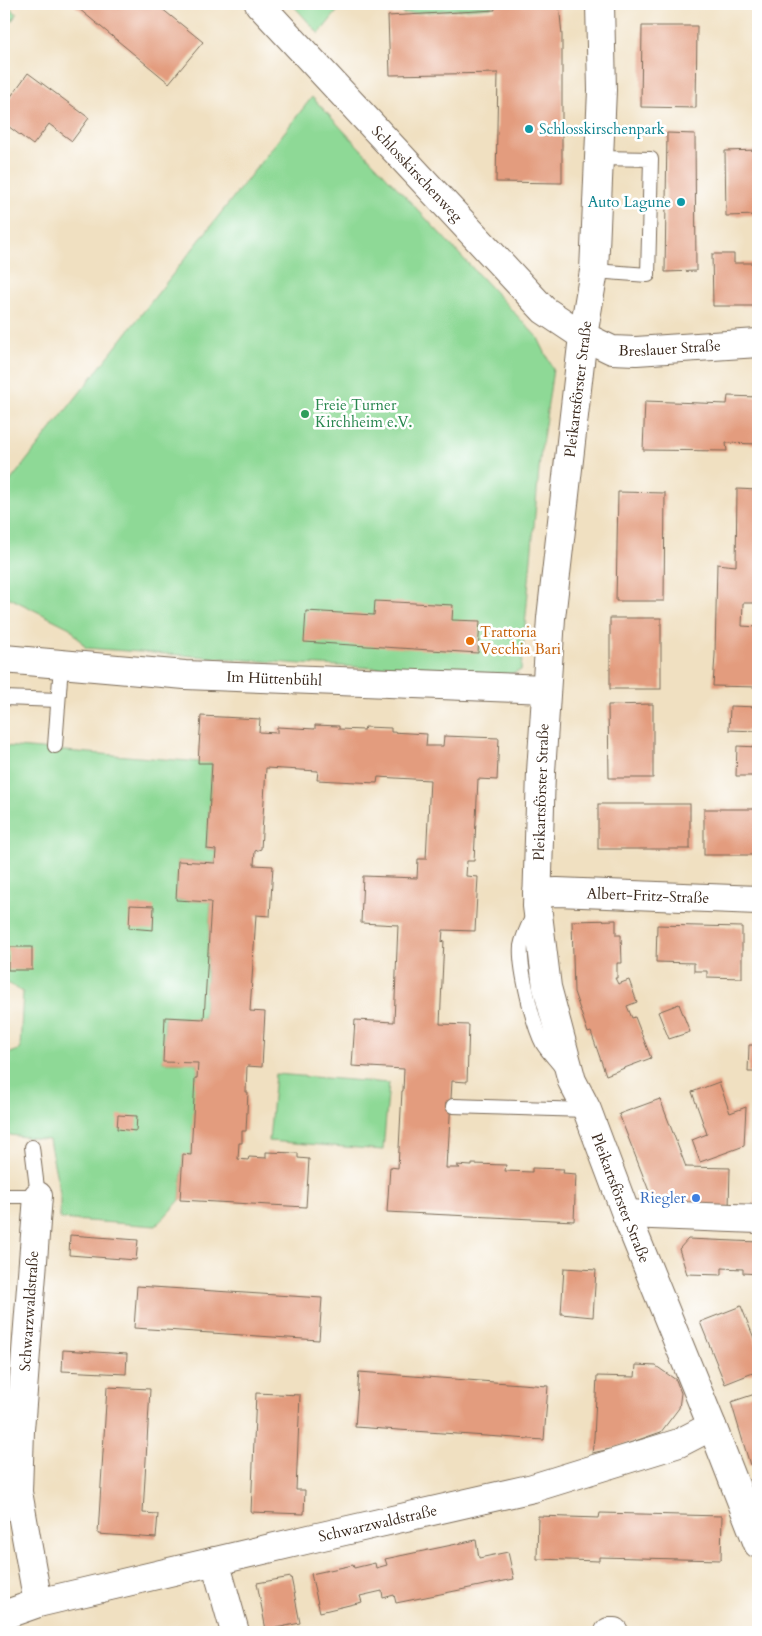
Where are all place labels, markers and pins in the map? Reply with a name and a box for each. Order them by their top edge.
place label: Schlosskirschenpark [539,119,665,139]
marker: Schlosskirschenpark [523,123,535,135]
place label: Auto Lagune [588,192,671,212]
marker: Auto Lagune [675,196,687,208]
place label: Freie Turner Kirchheim e.V. [315,395,412,432]
marker: Freie Turner Kirchheim e.V. [299,408,311,420]
place label: Trattoria Vecchia Bari [480,622,561,659]
marker: Trattoria Vecchia Bari [464,635,476,647]
place label: Riegler [640,1188,687,1208]
marker: Riegler [690,1192,702,1204]

